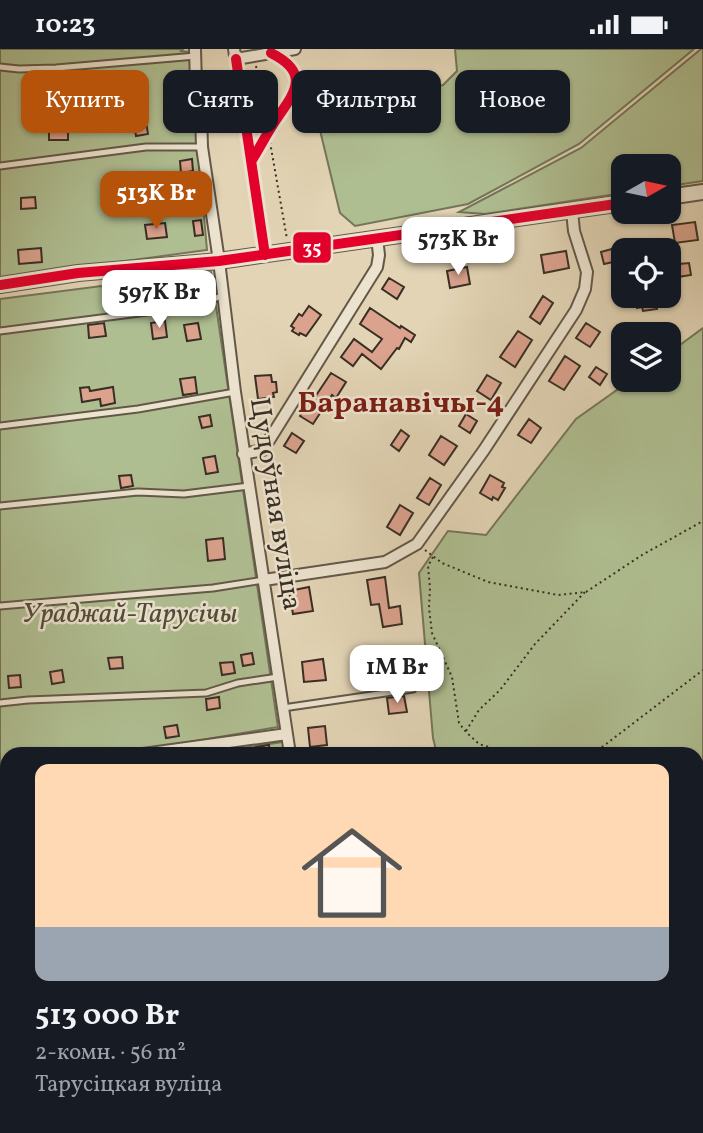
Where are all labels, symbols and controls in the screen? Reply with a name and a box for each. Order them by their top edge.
text: 10:23 [35,7,95,43]
chip: Купить [21,70,149,133]
chip: Снять [163,70,278,133]
chip: Фильтры [292,70,441,133]
chip: Новое [455,70,570,133]
north arrow [611,154,681,224]
map controls [611,154,681,392]
pin: 513K Br [91,171,221,231]
text: 513K Br [116,178,196,210]
pin: 573K Br [393,217,523,277]
text: 573K Br [417,224,499,256]
line badge: 35 [292,231,332,264]
text: 35 [303,236,321,262]
button: locate [611,238,681,308]
pin: 597K Br [94,271,224,330]
text: 597K Br [118,277,200,309]
button: layers [611,322,681,392]
district label: Баранавічы-4 [297,383,505,425]
street label: Цудоўная вуліца [239,395,311,613]
park label: Ураджай-Тарусічы [22,595,238,634]
pin: 1M Br [348,645,446,705]
text: 1M Br [366,652,428,684]
icon: home [289,810,415,936]
text: 513 000 Br [35,995,179,1037]
text: 2-комн. · 56 m² [35,1037,186,1069]
text: Тарусіцкая вуліца [35,1069,222,1101]

